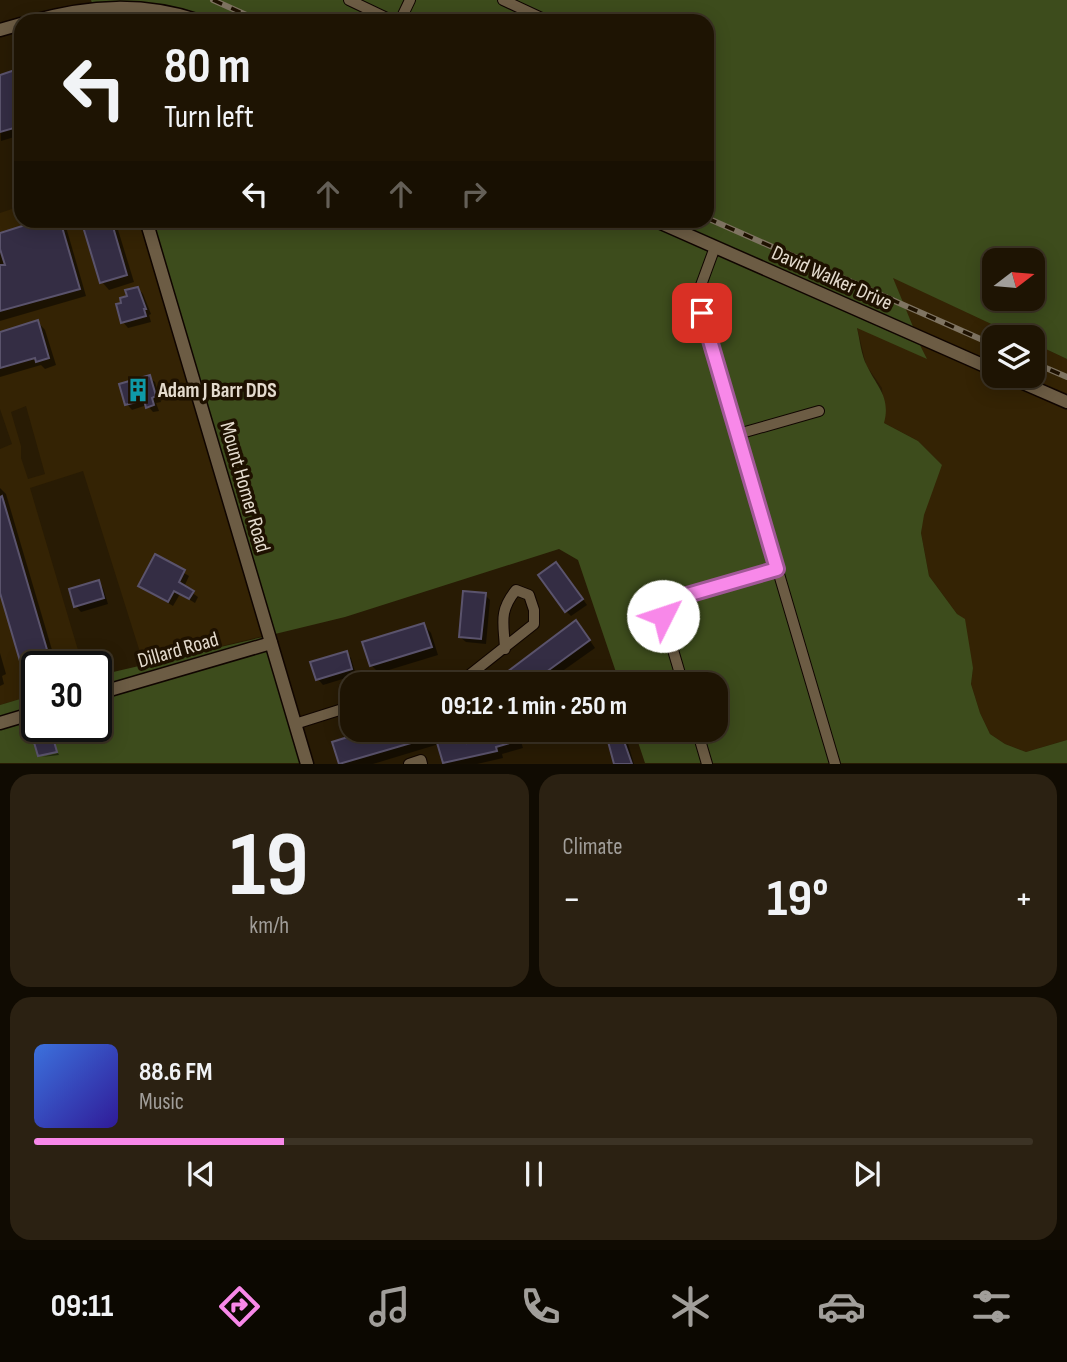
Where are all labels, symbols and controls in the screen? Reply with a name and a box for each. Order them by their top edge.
text: 80 m [164,38,251,97]
icon: left [49,42,140,133]
text: Turn left [164,98,254,137]
icon: left [236,175,274,213]
icon: ahead [309,175,347,213]
icon: ahead [382,175,420,213]
icon: right [455,175,493,213]
street label: David Walker Drive [768,240,896,316]
north arrow [982,248,1045,312]
map controls [982,248,1045,388]
pin [672,283,732,343]
icon: arrive [683,294,721,332]
button: layers [982,325,1045,388]
building icon: Adam J Barr DDS [124,376,152,404]
place label: Adam J Barr DDS [157,378,277,403]
street label: Mount Homer Road [214,419,276,555]
position arrow [626,579,700,653]
street label: Dillard Road [135,627,221,673]
speed limit sign: 30 [21,651,112,742]
text: 09:12 · 1 min · 250 m [441,691,627,722]
text: 19 [230,812,309,921]
text: Climate [563,833,622,861]
text: 19° [767,868,828,931]
text: − [563,877,581,922]
text: + [1014,877,1033,922]
text: km/h [249,912,289,940]
text: 88.6 FM [139,1057,213,1088]
text: Music [139,1088,184,1116]
icon: previous [182,1155,220,1193]
icon: pause [515,1155,553,1193]
icon: next [848,1155,886,1193]
icon: directions [215,1282,264,1331]
icon: music [365,1282,414,1331]
icon: phone [516,1282,565,1331]
icon: climate [666,1282,715,1331]
icon: car [817,1282,866,1331]
icon: filters [967,1282,1016,1331]
text: 09:11 [51,1287,113,1326]

